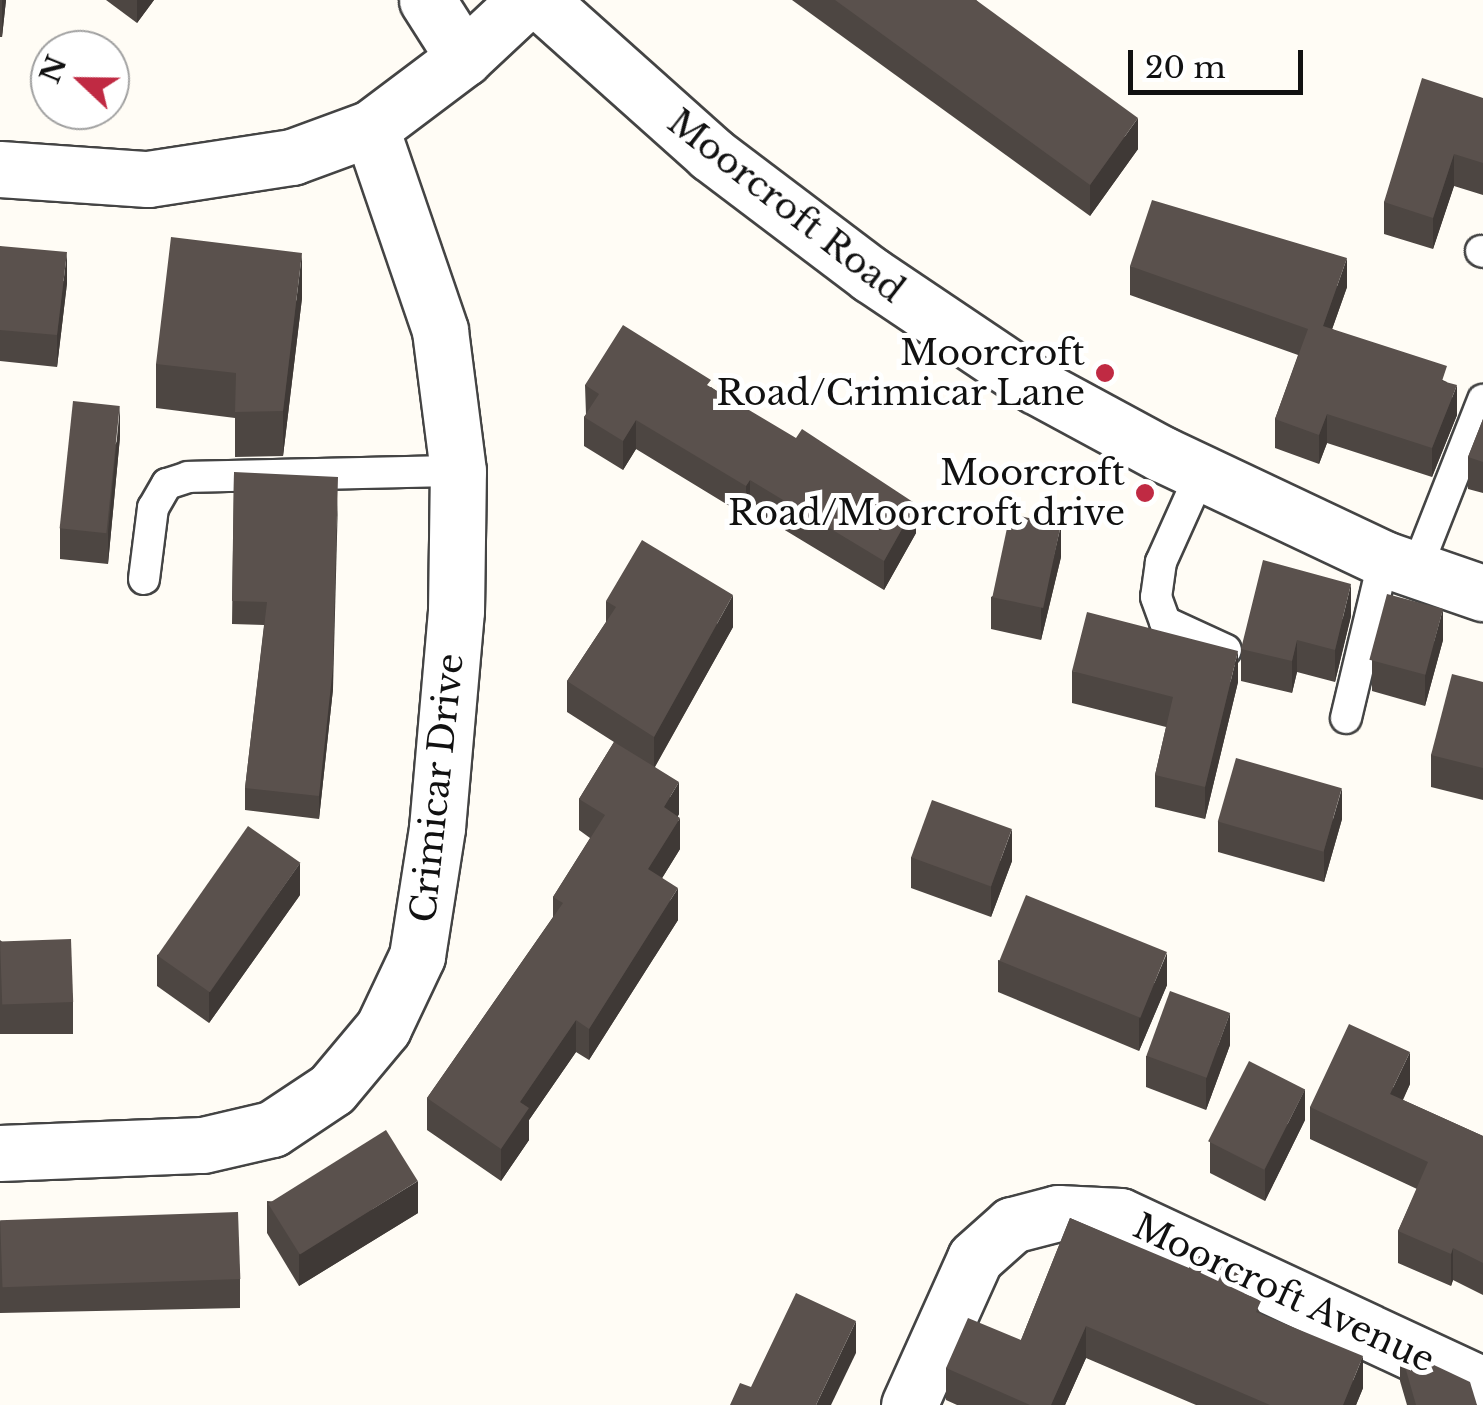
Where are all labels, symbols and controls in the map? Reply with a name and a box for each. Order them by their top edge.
north arrow [30,30,130,130]
scale bar [1133,30,1308,92]
text: 20 m [1145,49,1226,86]
text: N [32,51,75,88]
street label: Moorcroft Road [660,101,912,311]
place label: Moorcroft Road/Crimicar Lane [716,332,1085,414]
marker: Moorcroft Road/Crimicar Lane [1094,362,1116,384]
place label: Moorcroft Road/Moorcroft drive [728,452,1125,534]
marker: Moorcroft Road/Moorcroft drive [1134,482,1156,504]
street label: Crimicar Drive [402,651,472,925]
street label: Moorcroft Avenue [1126,1205,1442,1381]

